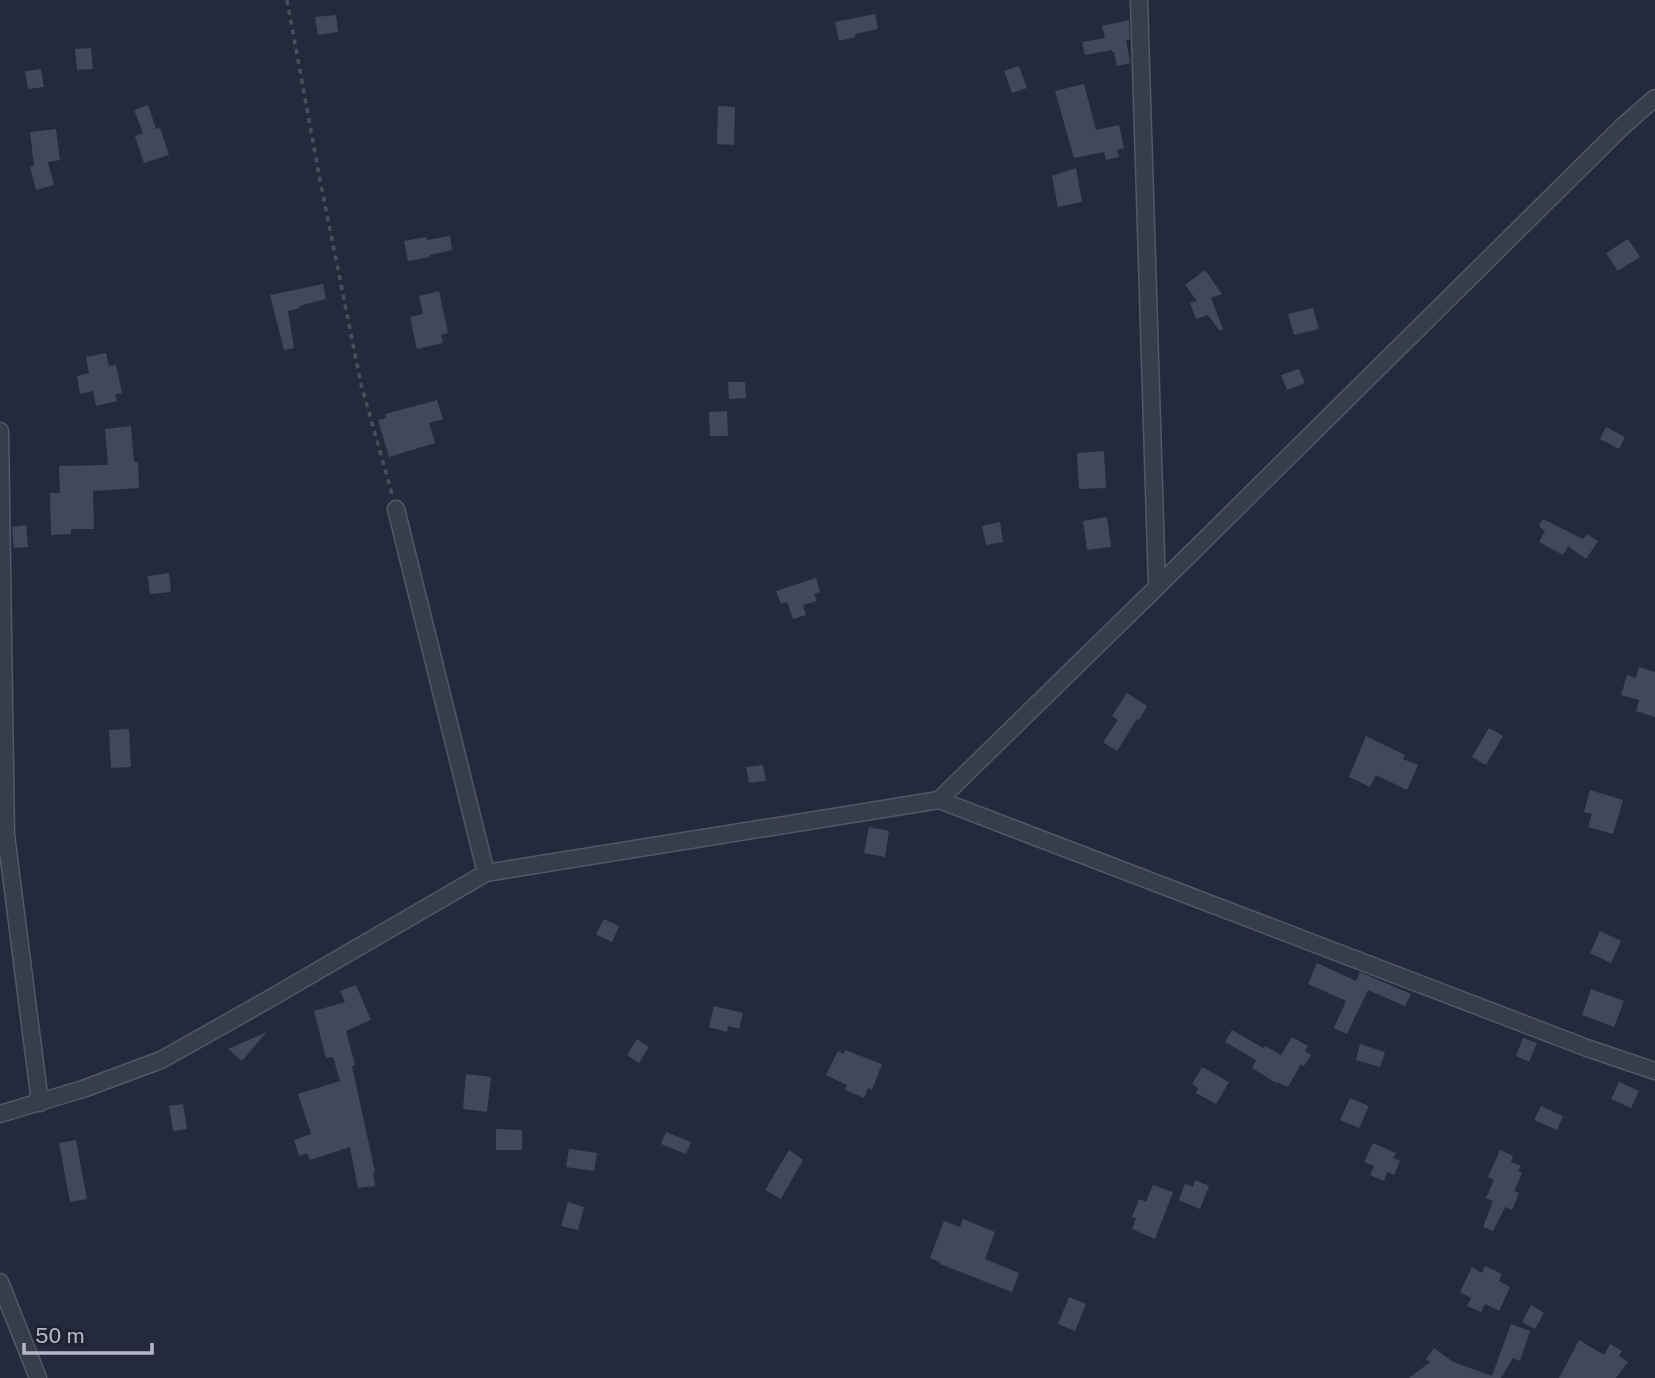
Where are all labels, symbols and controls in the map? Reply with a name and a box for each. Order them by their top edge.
scale bar [24,1312,152,1356]
text: 50 m [35,1323,85,1348]

